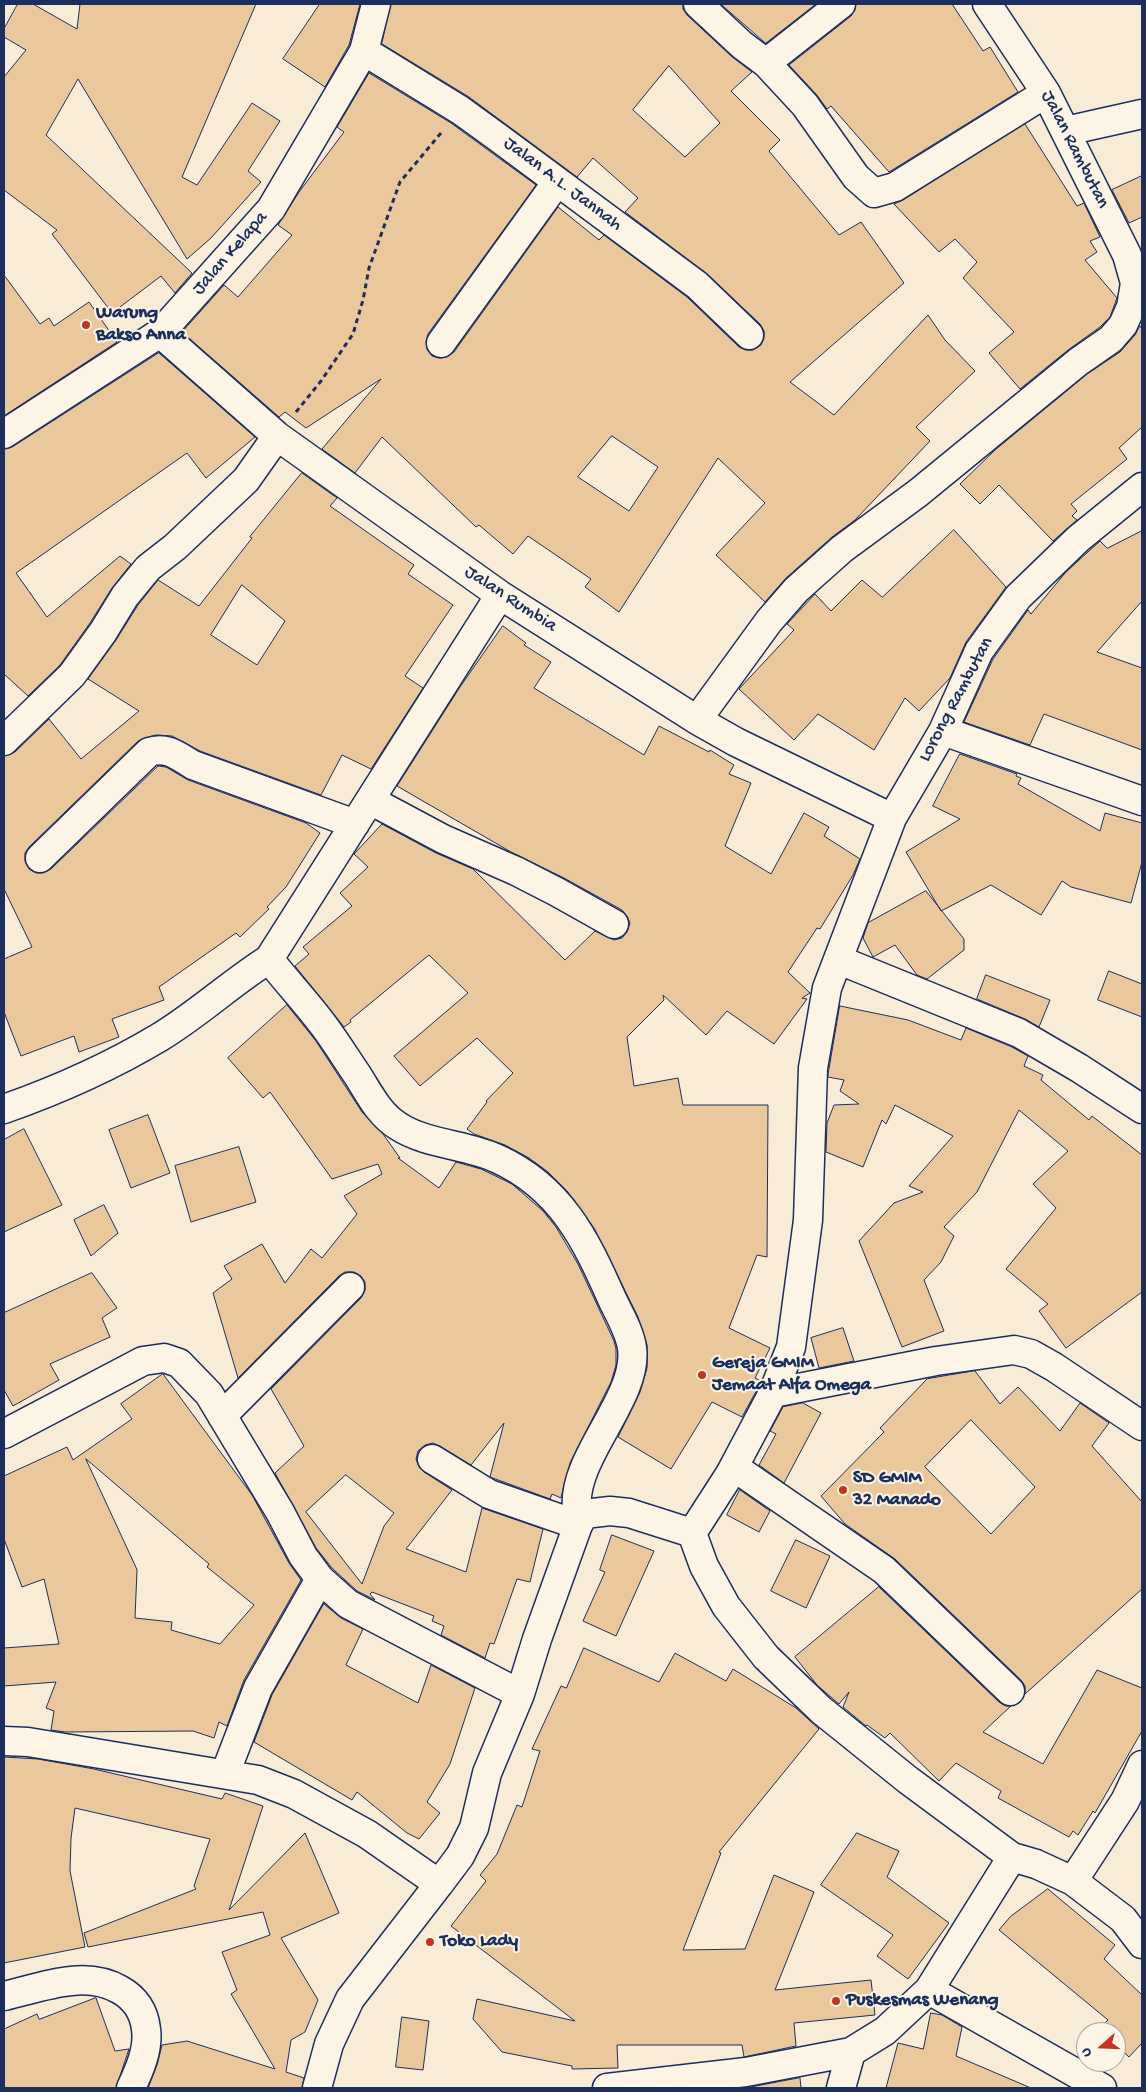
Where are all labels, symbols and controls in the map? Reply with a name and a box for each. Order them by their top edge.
street label: Jalan Rambutan [1035,87,1113,213]
street label: Jalan A.L. Jannah [498,133,626,237]
street label: Jalan Kelapa [188,207,274,301]
place label: Warung Bakso Anna [96,303,186,347]
marker: Warung Bakso Anna [80,319,92,331]
street label: Jalan Rumbia [459,562,561,638]
street label: Lorong Rambutan [915,634,999,766]
place label: Gereja GMIM Jemaat Alfa Omega [712,1353,871,1397]
marker: Gereja GMIM Jemaat Alfa Omega [696,1369,708,1381]
place label: SD GMIM 32 Manado [853,1468,941,1512]
marker: SD GMIM 32 Manado [837,1484,849,1496]
place label: Toko Lady [440,1931,518,1953]
marker: Toko Lady [424,1936,436,1948]
place label: Puskesmas Wenang [846,1990,999,2012]
marker: Puskesmas Wenang [830,1995,842,2007]
north arrow [1076,2022,1126,2072]
text: U [1078,2045,1097,2059]

